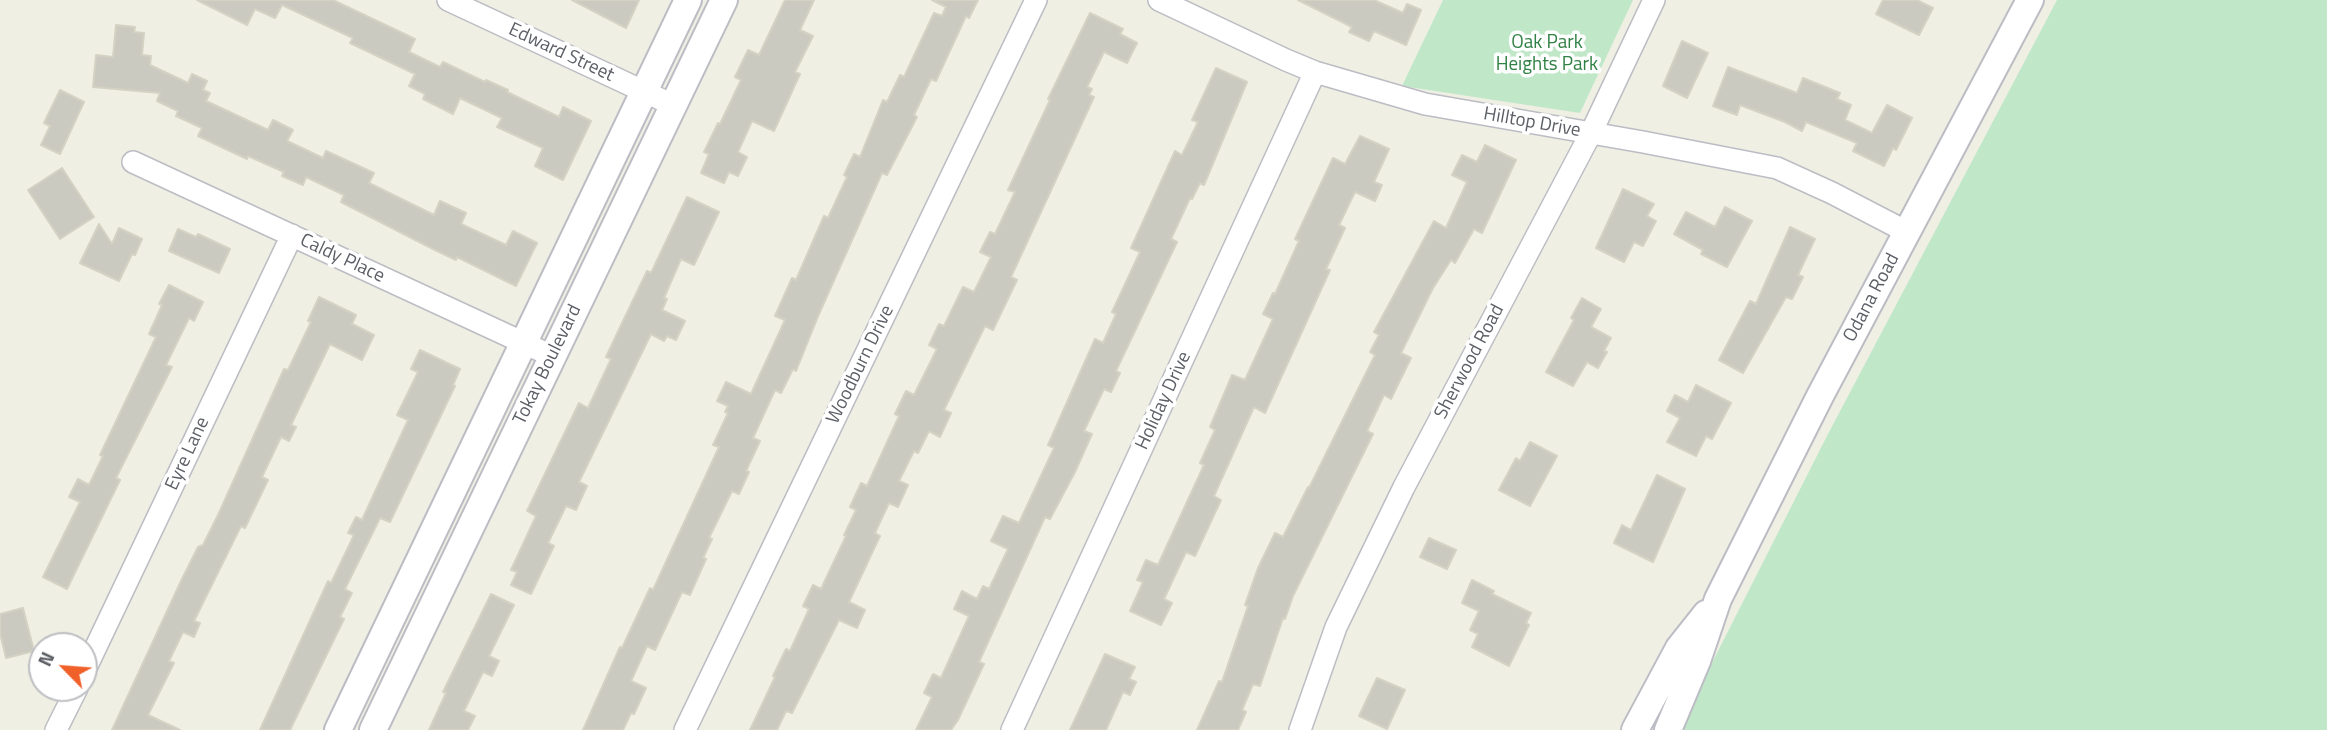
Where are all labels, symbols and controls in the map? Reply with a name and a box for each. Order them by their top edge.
street label: Edward Street [505,19,617,87]
park label: Oak Park Heights Park [1496,32,1598,76]
street label: Hilltop Drive [1482,103,1582,143]
street label: Caldy Place [296,230,388,288]
street label: Odana Road [1839,250,1905,346]
street label: Tokay Boulevard [509,301,587,429]
street label: Sherwood Road [1430,301,1510,423]
street label: Woodburn Drive [822,302,900,428]
street label: Holiday Drive [1131,348,1197,454]
street label: Eyre Lane [161,414,215,494]
north arrow [28,632,98,702]
text: N [29,647,61,671]

